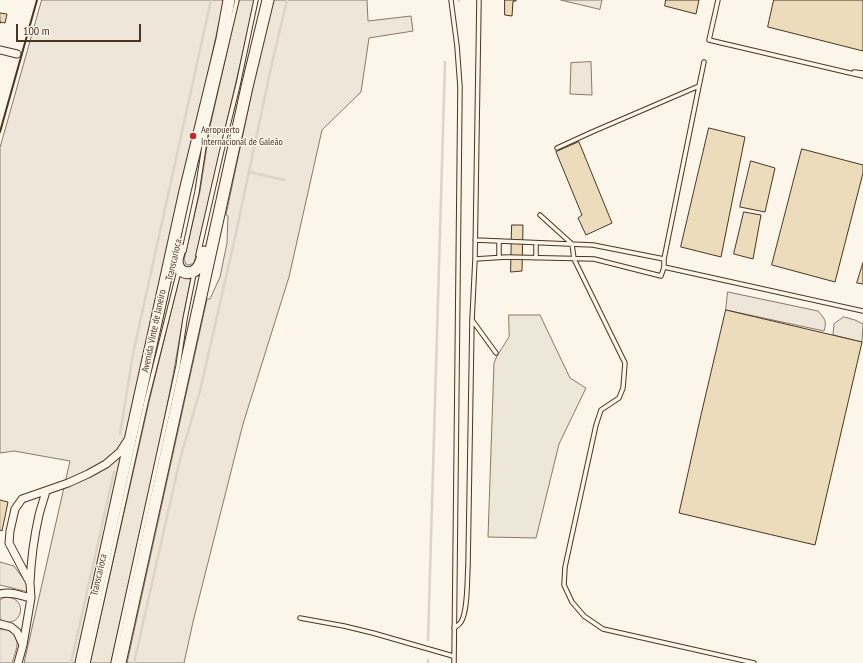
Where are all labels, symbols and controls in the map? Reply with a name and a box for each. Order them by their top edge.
scale bar [18,16,143,42]
text: 100 m [23,23,50,38]
place label: Aeropuerto Internacional de Galeão [201,124,283,148]
marker: Aeropuerto Internacional de Galeão [188,131,198,141]
street label: Transcarioca [163,238,185,282]
street label: Avenida Vinte de Janeiro [139,289,169,373]
street label: Transcarioca [88,553,110,597]

